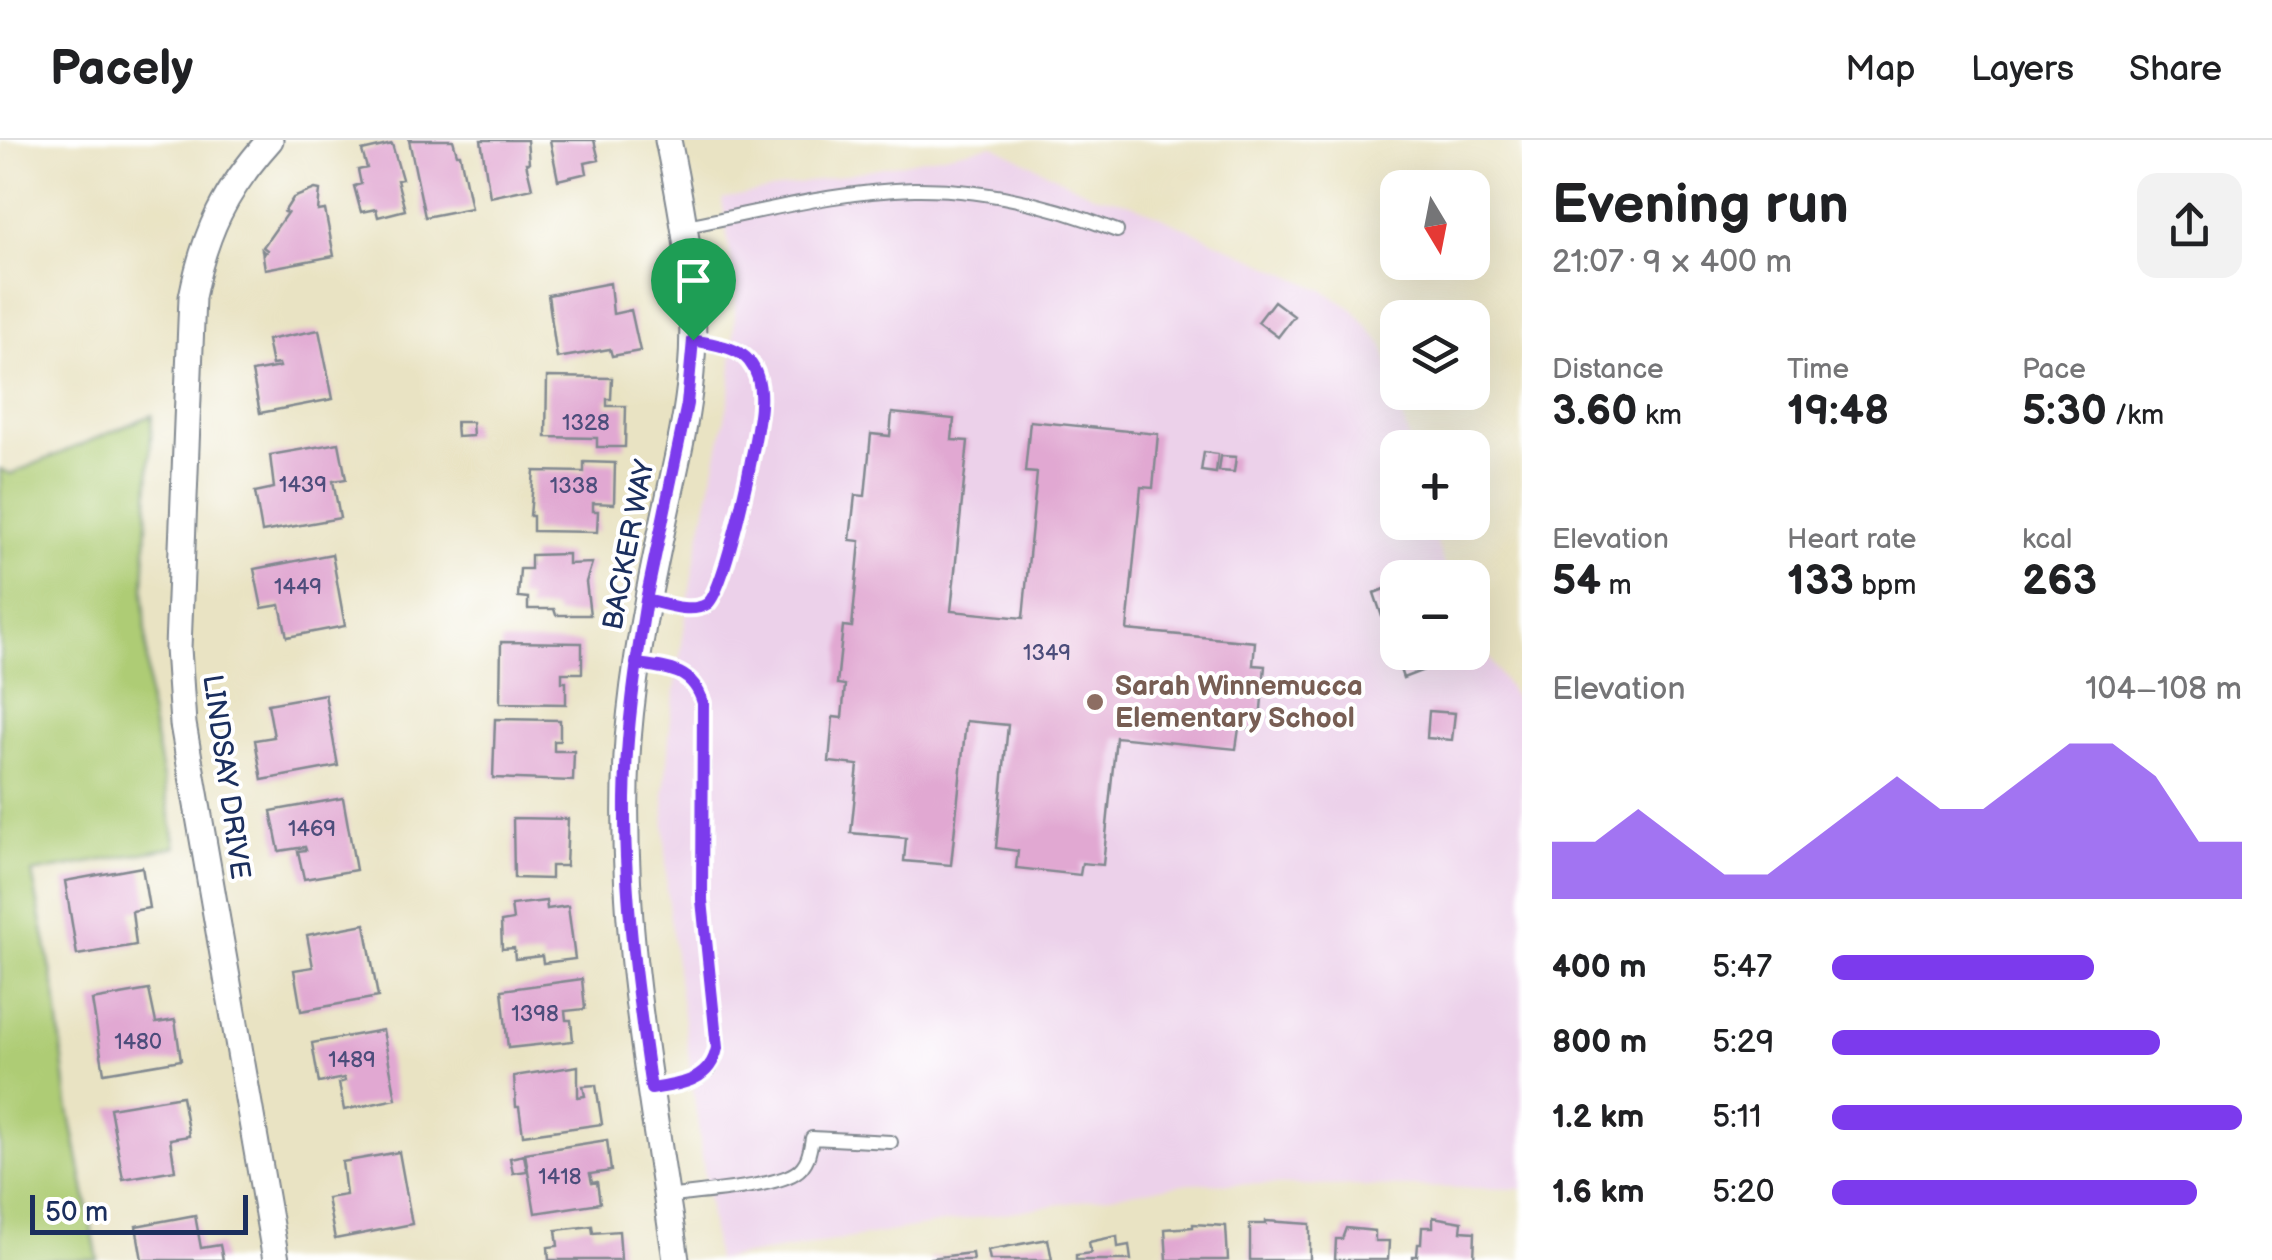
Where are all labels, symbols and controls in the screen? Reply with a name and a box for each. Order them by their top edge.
text: Pacely [50,41,193,98]
text: Map [1845,48,1916,91]
text: Layers [1971,48,2074,91]
text: Share [2129,48,2222,91]
north arrow [1380,170,1490,280]
map controls [1380,170,1490,670]
text: Evening run [1552,172,1849,239]
button: share [2137,173,2242,278]
pin [651,238,736,341]
text: 21:07 · 9 × 400 m [1552,243,1792,282]
icon: arrive [666,253,721,308]
button: layers [1380,300,1490,410]
text: Distance [1552,353,1664,386]
text: Time [1787,353,1849,386]
text: Pace [2022,353,2086,386]
text: 3.60 [1552,386,1637,437]
text: 19:48 [1787,386,1889,437]
text: 5:30 [2022,386,2107,437]
text: km [1637,399,1682,432]
text: /km [2107,399,2164,432]
house number: 1328 [562,410,610,437]
button: + [1380,430,1490,540]
street label: BACKER WAY [596,457,662,633]
house number: 1439 [279,472,327,499]
house number: 1338 [550,473,598,500]
text: Elevation [1552,523,1669,556]
text: Heart rate [1787,523,1916,556]
text: kcal [2022,523,2072,556]
text: 54 [1552,556,1601,607]
text: 133 [1787,556,1854,607]
text: 263 [2022,556,2097,607]
button: − [1380,560,1490,670]
text: m [1601,569,1632,602]
text: bpm [1854,569,1916,602]
house number: 1449 [274,574,322,601]
house number: 1349 [1023,640,1071,667]
place label: Sarah Winnemucca Elementary School [1115,670,1363,735]
text: Elevation [1552,670,1685,709]
text: 104–108 m [2085,670,2242,709]
street label: LINDSAY DRIVE [195,673,257,881]
marker: Sarah Winnemucca Elementary School [1084,691,1106,713]
house number: 1469 [288,816,336,843]
text: 400 m [1552,948,1647,987]
text: 5:47 [1712,948,1772,987]
house number: 1398 [511,1001,559,1028]
text: 800 m [1552,1023,1647,1062]
text: 5:29 [1712,1023,1774,1062]
house number: 1480 [114,1029,162,1056]
house number: 1489 [328,1047,376,1074]
text: 1.2 km [1552,1098,1644,1137]
text: 5:11 [1712,1098,1762,1137]
house number: 1418 [538,1164,582,1191]
text: 1.6 km [1552,1173,1645,1212]
text: 5:20 [1712,1173,1775,1212]
scale bar [30,1190,248,1234]
text: 50 m [45,1196,108,1229]

